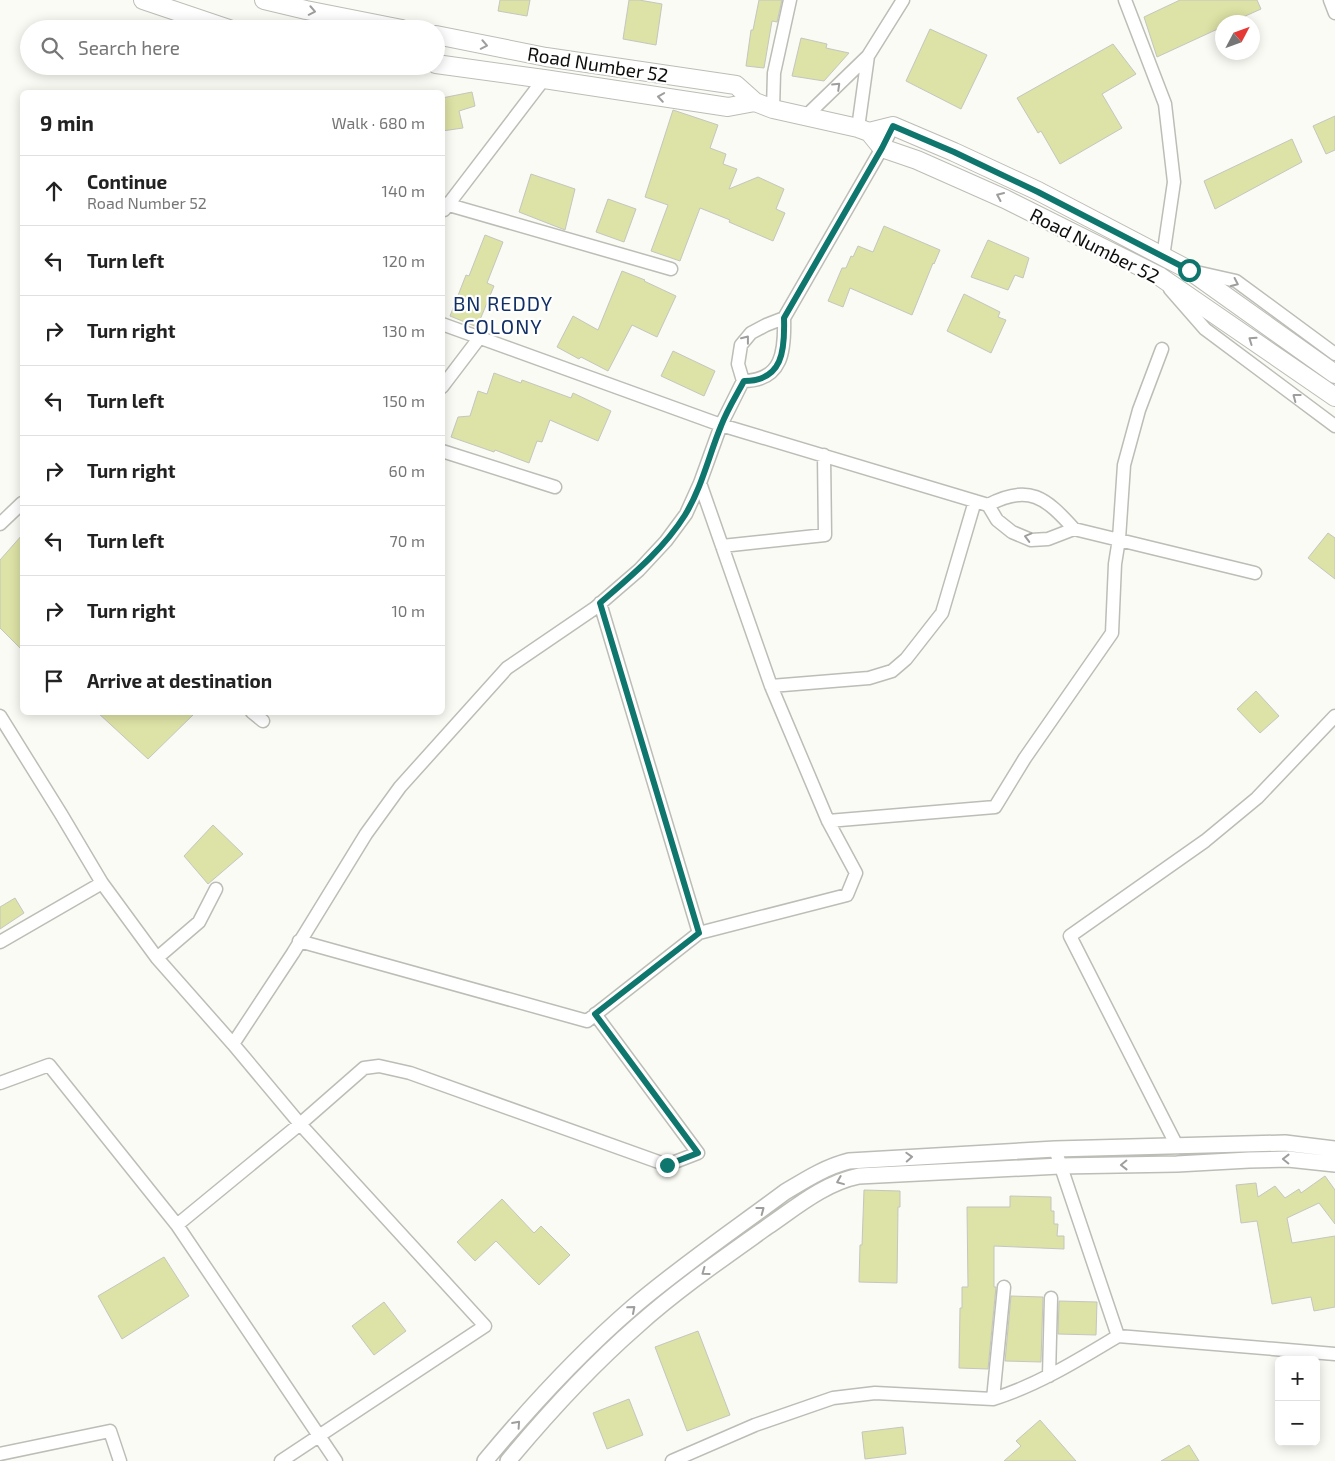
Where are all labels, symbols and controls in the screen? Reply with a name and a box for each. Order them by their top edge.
one-way arrow [307,5,316,16]
north arrow [1215,15,1260,60]
search box [20,20,445,75]
icon: search [38,34,66,62]
text: Search here [78,36,180,59]
one-way arrow [480,39,489,49]
street label: Road Number 52 [526,42,670,86]
one-way arrow [831,83,840,92]
one-way arrow [657,92,665,103]
text: 9 min [40,110,94,135]
text: Walk · 680 m [331,113,425,132]
text: Continue [87,170,167,193]
icon: ahead [40,177,68,205]
text: 140 m [382,181,425,200]
one-way arrow [996,192,1005,203]
text: Road Number 52 [87,193,207,212]
street label: Road Number 52 [1026,202,1164,288]
icon: left [40,247,68,275]
text: Turn left [87,249,164,272]
text: 120 m [382,251,425,270]
route start [1178,259,1201,282]
one-way arrow [1230,277,1239,287]
district label: BN REDDY COLONY [453,291,553,338]
icon: right [40,317,68,345]
text: Turn right [87,319,175,342]
text: 130 m [383,321,425,340]
one-way arrow [741,336,750,345]
one-way arrow [1248,337,1257,346]
icon: left [40,387,68,415]
text: Turn left [87,389,164,412]
text: 150 m [383,391,425,410]
one-way arrow [1293,395,1302,403]
icon: right [40,457,68,485]
text: Turn right [87,459,175,482]
text: 60 m [389,461,425,480]
icon: left [40,527,68,555]
text: Turn left [87,529,164,552]
text: 70 m [390,531,425,550]
one-way arrow [1024,532,1032,543]
icon: right [40,597,68,625]
text: Turn right [87,599,175,622]
text: 10 m [391,601,425,620]
icon: arrive [40,667,68,695]
text: Arrive at destination [87,669,272,692]
one-way arrow [906,1152,914,1163]
route end [656,1154,679,1177]
one-way arrow [1282,1154,1290,1165]
one-way arrow [1120,1159,1128,1170]
one-way arrow [836,1175,845,1186]
one-way arrow [755,1208,764,1216]
one-way arrow [702,1266,711,1274]
one-way arrow [626,1306,635,1315]
map controls [1275,1356,1320,1446]
button: + [1275,1356,1320,1401]
button: − [1275,1401,1320,1446]
one-way arrow [511,1421,520,1430]

